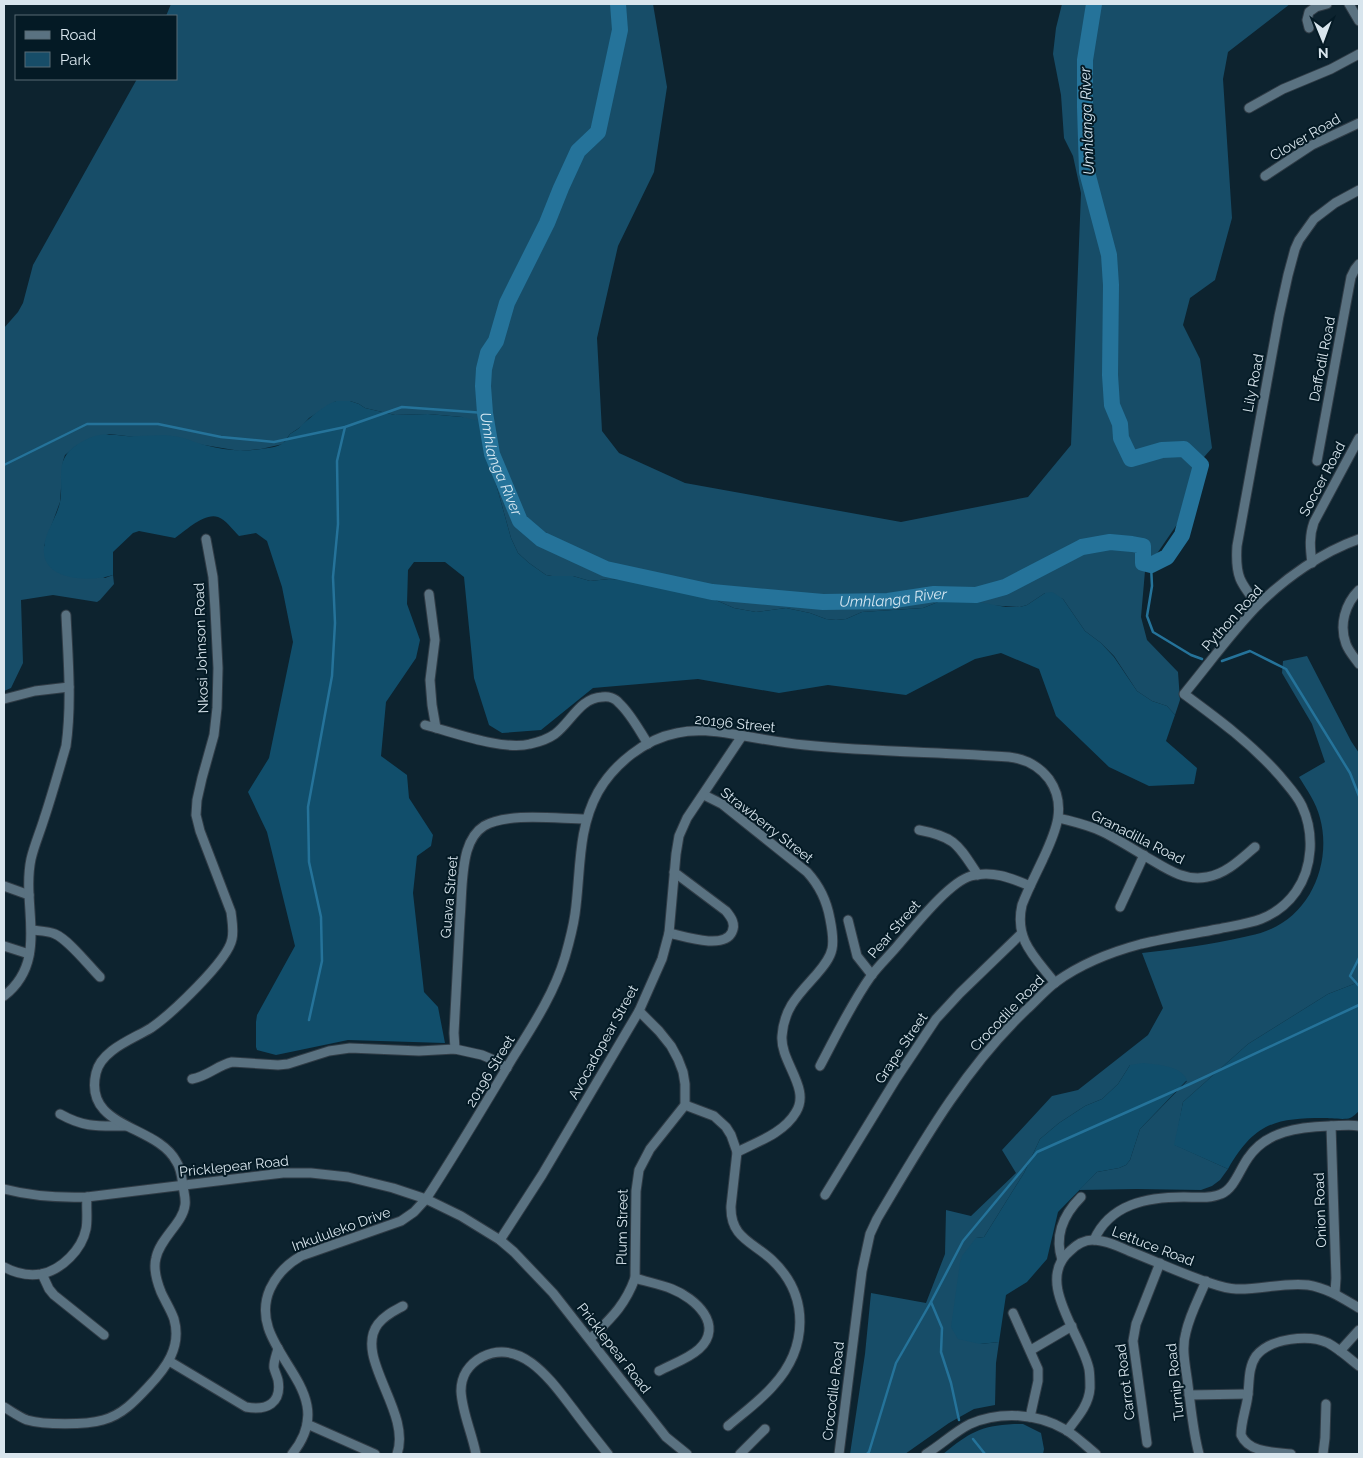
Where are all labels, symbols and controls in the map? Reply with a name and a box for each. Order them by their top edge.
legend [15,15,178,80]
north arrow [1298,15,1348,65]
text: Road [60,26,96,44]
text: N [1318,45,1329,61]
text: Park [60,51,91,69]
water label: Umhlanga River [1076,66,1098,175]
street label: Clover Road [1267,110,1343,164]
street label: Daffodil Road [1306,315,1338,403]
street label: Lily Road [1240,352,1266,414]
water label: Umhlanga River [476,411,526,519]
street label: Soccer Road [1296,439,1348,519]
street label: Nkosi Johnson Road [191,582,211,714]
street label: Python Road [1198,582,1266,654]
water label: Umhlanga River [839,585,948,611]
street label: 20196 Street [694,711,776,735]
street label: Strawberry Street [718,784,817,866]
street label: Granadilla Road [1089,807,1187,867]
street label: Guava Street [437,855,461,939]
street label: Pear Street [865,897,924,961]
street label: Crocodile Road [967,972,1047,1054]
street label: Avocadopear Street [565,982,641,1102]
street label: Grape Street [872,1009,931,1086]
street label: 20196 Street [462,1032,518,1110]
street label: Pricklepear Road [178,1152,290,1180]
street label: Onion Road [1311,1172,1329,1248]
street label: Plum Street [613,1189,631,1265]
street label: Inkululeko Drive [289,1204,393,1254]
street label: Lettuce Road [1110,1223,1196,1269]
street label: Pricklepear Road [574,1300,654,1396]
street label: Crocodile Road [819,1341,847,1441]
street label: Carrot Road [1112,1343,1138,1421]
street label: Turnip Road [1163,1343,1187,1421]

